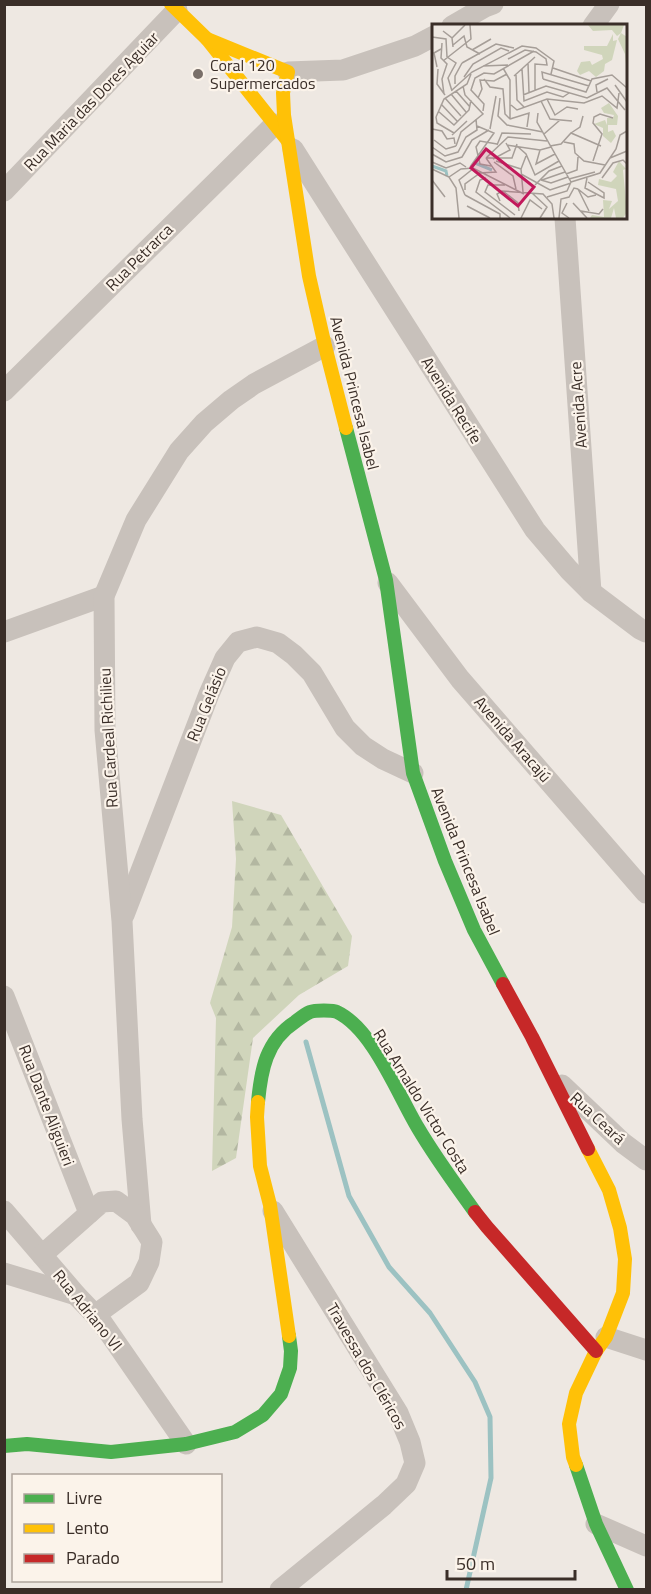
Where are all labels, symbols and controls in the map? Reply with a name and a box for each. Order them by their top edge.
inset map [432,24,627,219]
street label: Rua Maria das Dores Aguiar [18,26,164,176]
place label: Coral 120 Supermercados [210,53,315,95]
marker: Coral 120 Supermercados [191,67,205,81]
street label: Rua Petrarca [100,218,178,296]
street label: Avenida Princesa Isabel [324,314,386,472]
street label: Avenida Recife [416,352,488,448]
street label: Avenida Acre [563,361,593,449]
street label: Rua Gelásio [180,663,232,745]
street label: Rua Cardeal Richilieu [92,668,124,808]
street label: Avenida Aracajú [469,691,557,787]
street label: Avenida Princesa Isabel [425,783,507,939]
street label: Rua Arnaldo Victor Costa [368,1024,476,1178]
street label: Rua Dante Aliguieri [13,1041,81,1169]
street label: Rua Ceará [565,1086,631,1150]
street label: Rua Adriano VI [48,1264,128,1356]
street label: Travessa dos Cléricos [321,1298,413,1434]
legend [12,1474,222,1582]
text: Livre [66,1484,102,1511]
text: Lento [66,1514,109,1541]
scale bar [447,1543,574,1581]
text: Parado [66,1544,120,1571]
text: 50 m [456,1550,495,1577]

